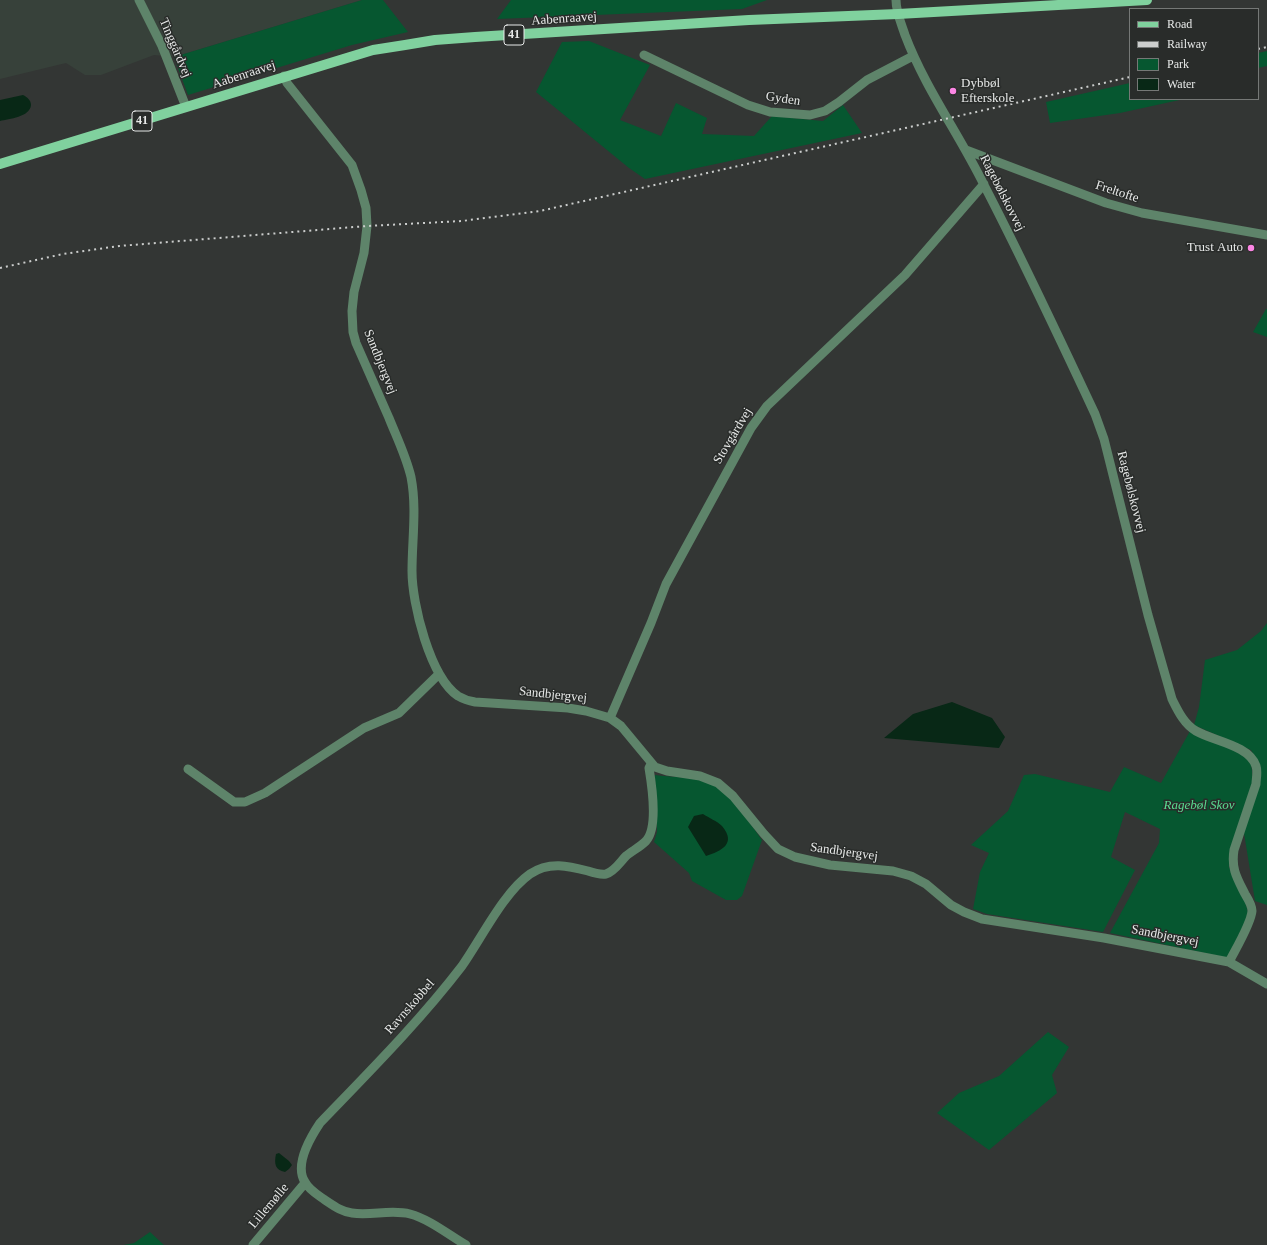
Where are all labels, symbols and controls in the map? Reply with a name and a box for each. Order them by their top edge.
legend [1129,8,1259,100]
street label: Aabenraavej [531,9,597,29]
street label: Tinggårdvej [155,16,195,80]
text: Road [1167,17,1192,31]
road number: 41 [504,25,524,45]
text: Railway [1167,37,1207,51]
street label: Aabenraavej [210,57,278,93]
text: Park [1167,57,1189,71]
place label: Dybbøl Efterskole [961,76,1014,107]
text: Water [1167,77,1195,91]
marker: Dybbøl Efterskole [948,86,958,96]
street label: Gyden [765,89,801,109]
road number: 41 [132,111,152,131]
street label: Ragebølskovvej [976,152,1028,234]
street label: Freltofte [1093,178,1141,206]
place label: Trust Auto [1187,240,1243,256]
marker: Trust Auto [1246,243,1256,253]
street label: Sandbjergvej [360,327,400,397]
street label: Stovgårdvej [710,405,756,467]
street label: Ragebølskovvej [1113,449,1149,535]
street label: Sandbjergvej [518,684,588,706]
park label: Ragebøl Skov [1163,798,1235,814]
street label: Sandbjergvej [809,840,879,864]
street label: Sandbjergvej [1130,922,1200,950]
street label: Ravnskobbel [382,976,438,1038]
street label: Lillemølle [246,1180,292,1232]

